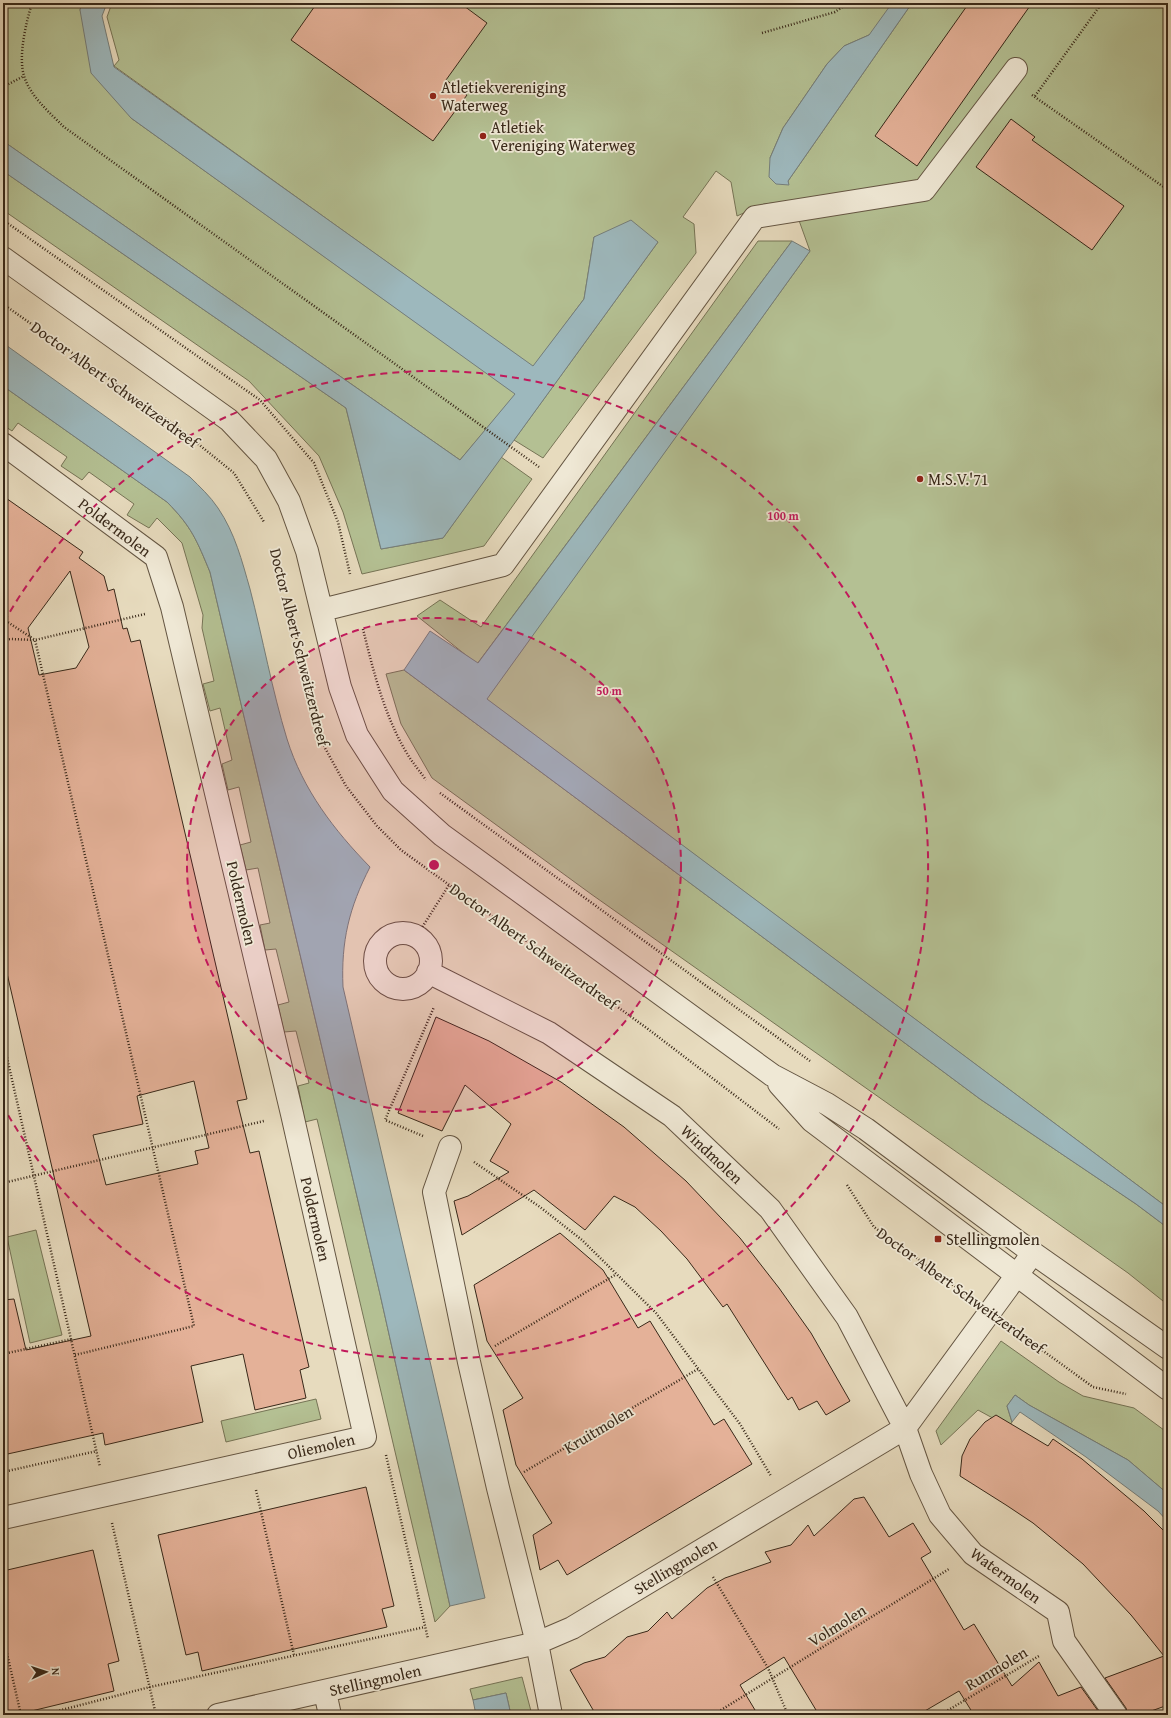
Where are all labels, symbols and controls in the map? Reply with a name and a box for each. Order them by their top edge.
place label: Atletiekvereniging Waterweg [441,75,566,117]
marker: Atletiekvereniging Waterweg [428,91,438,101]
place label: Atletiek Vereniging Waterweg [491,115,635,157]
marker: Atletiek Vereniging Waterweg [478,131,488,141]
street label: Doctor Albert Schweitzerdreef [26,315,206,454]
place label: M.S.V.'71 [928,467,989,491]
marker: M.S.V.'71 [915,474,925,484]
street label: Poldermolen [73,492,157,563]
text: 100 m [767,507,800,524]
street label: Doctor Albert Schweitzerdreef [264,546,337,750]
text: 50 m [596,682,622,699]
street label: Poldermolen [221,858,263,948]
centre of rings [427,858,441,872]
street label: Doctor Albert Schweitzerdreef [445,877,625,1016]
street label: Windmolen [675,1119,749,1189]
street label: Poldermolen [295,1174,337,1264]
street label: Doctor Albert Schweitzerdreef [872,1221,1052,1360]
place label: Stellingmolen [946,1227,1040,1251]
marker: Stellingmolen [933,1234,943,1244]
street label: Kruitmolen [559,1399,637,1459]
street label: Oliemolen [285,1427,357,1465]
street label: Stellingmolen [629,1532,721,1600]
street label: Watermolen [966,1541,1046,1609]
street label: Volmolen [803,1598,871,1652]
street label: Runmolen [960,1640,1032,1696]
north arrow [26,1652,66,1692]
street label: Stellingmolen [327,1658,423,1702]
text: N [48,1667,64,1676]

